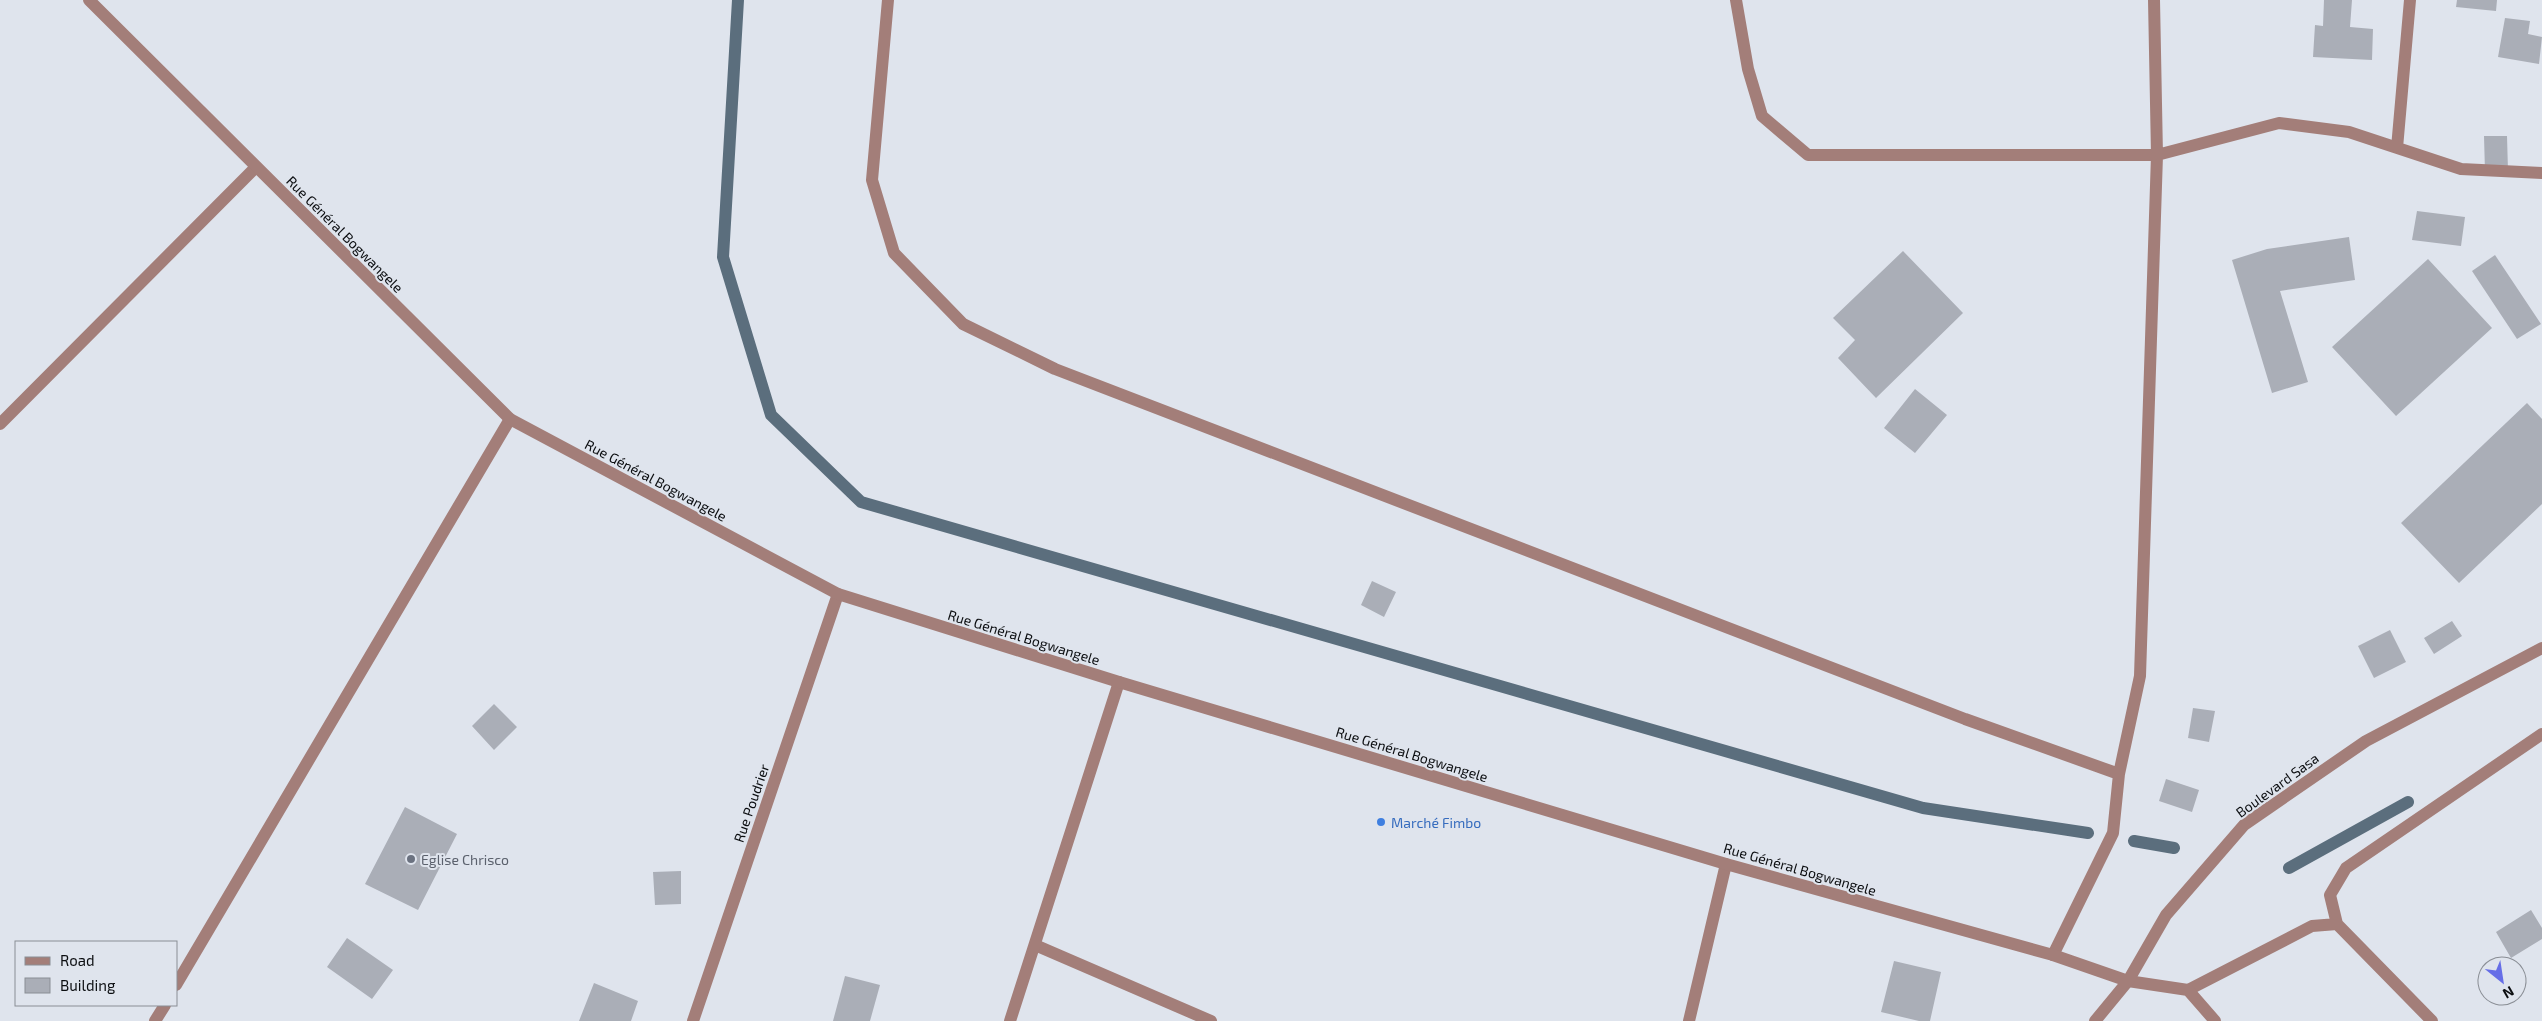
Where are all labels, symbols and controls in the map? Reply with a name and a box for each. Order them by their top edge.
street label: Rue Général Bogwangele [283,172,407,296]
street label: Rue Général Bogwangele [582,435,730,525]
street label: Rue Général Bogwangele [946,606,1102,668]
street label: Rue Général Bogwangele [1334,723,1490,785]
street label: Boulevard Sasa [2232,749,2322,821]
street label: Rue Poudrier [730,761,772,844]
place label: Marché Fimbo [1391,814,1481,831]
marker: Marché Fimbo [1375,816,1387,828]
street label: Rue Général Bogwangele [1722,839,1878,899]
place label: Eglise Chrisco [421,851,509,868]
marker: Eglise Chrisco [405,853,417,865]
legend [15,941,178,1006]
text: Road [60,951,95,969]
north arrow [2477,956,2527,1006]
text: Building [60,976,116,994]
text: N [2500,983,2517,1003]

